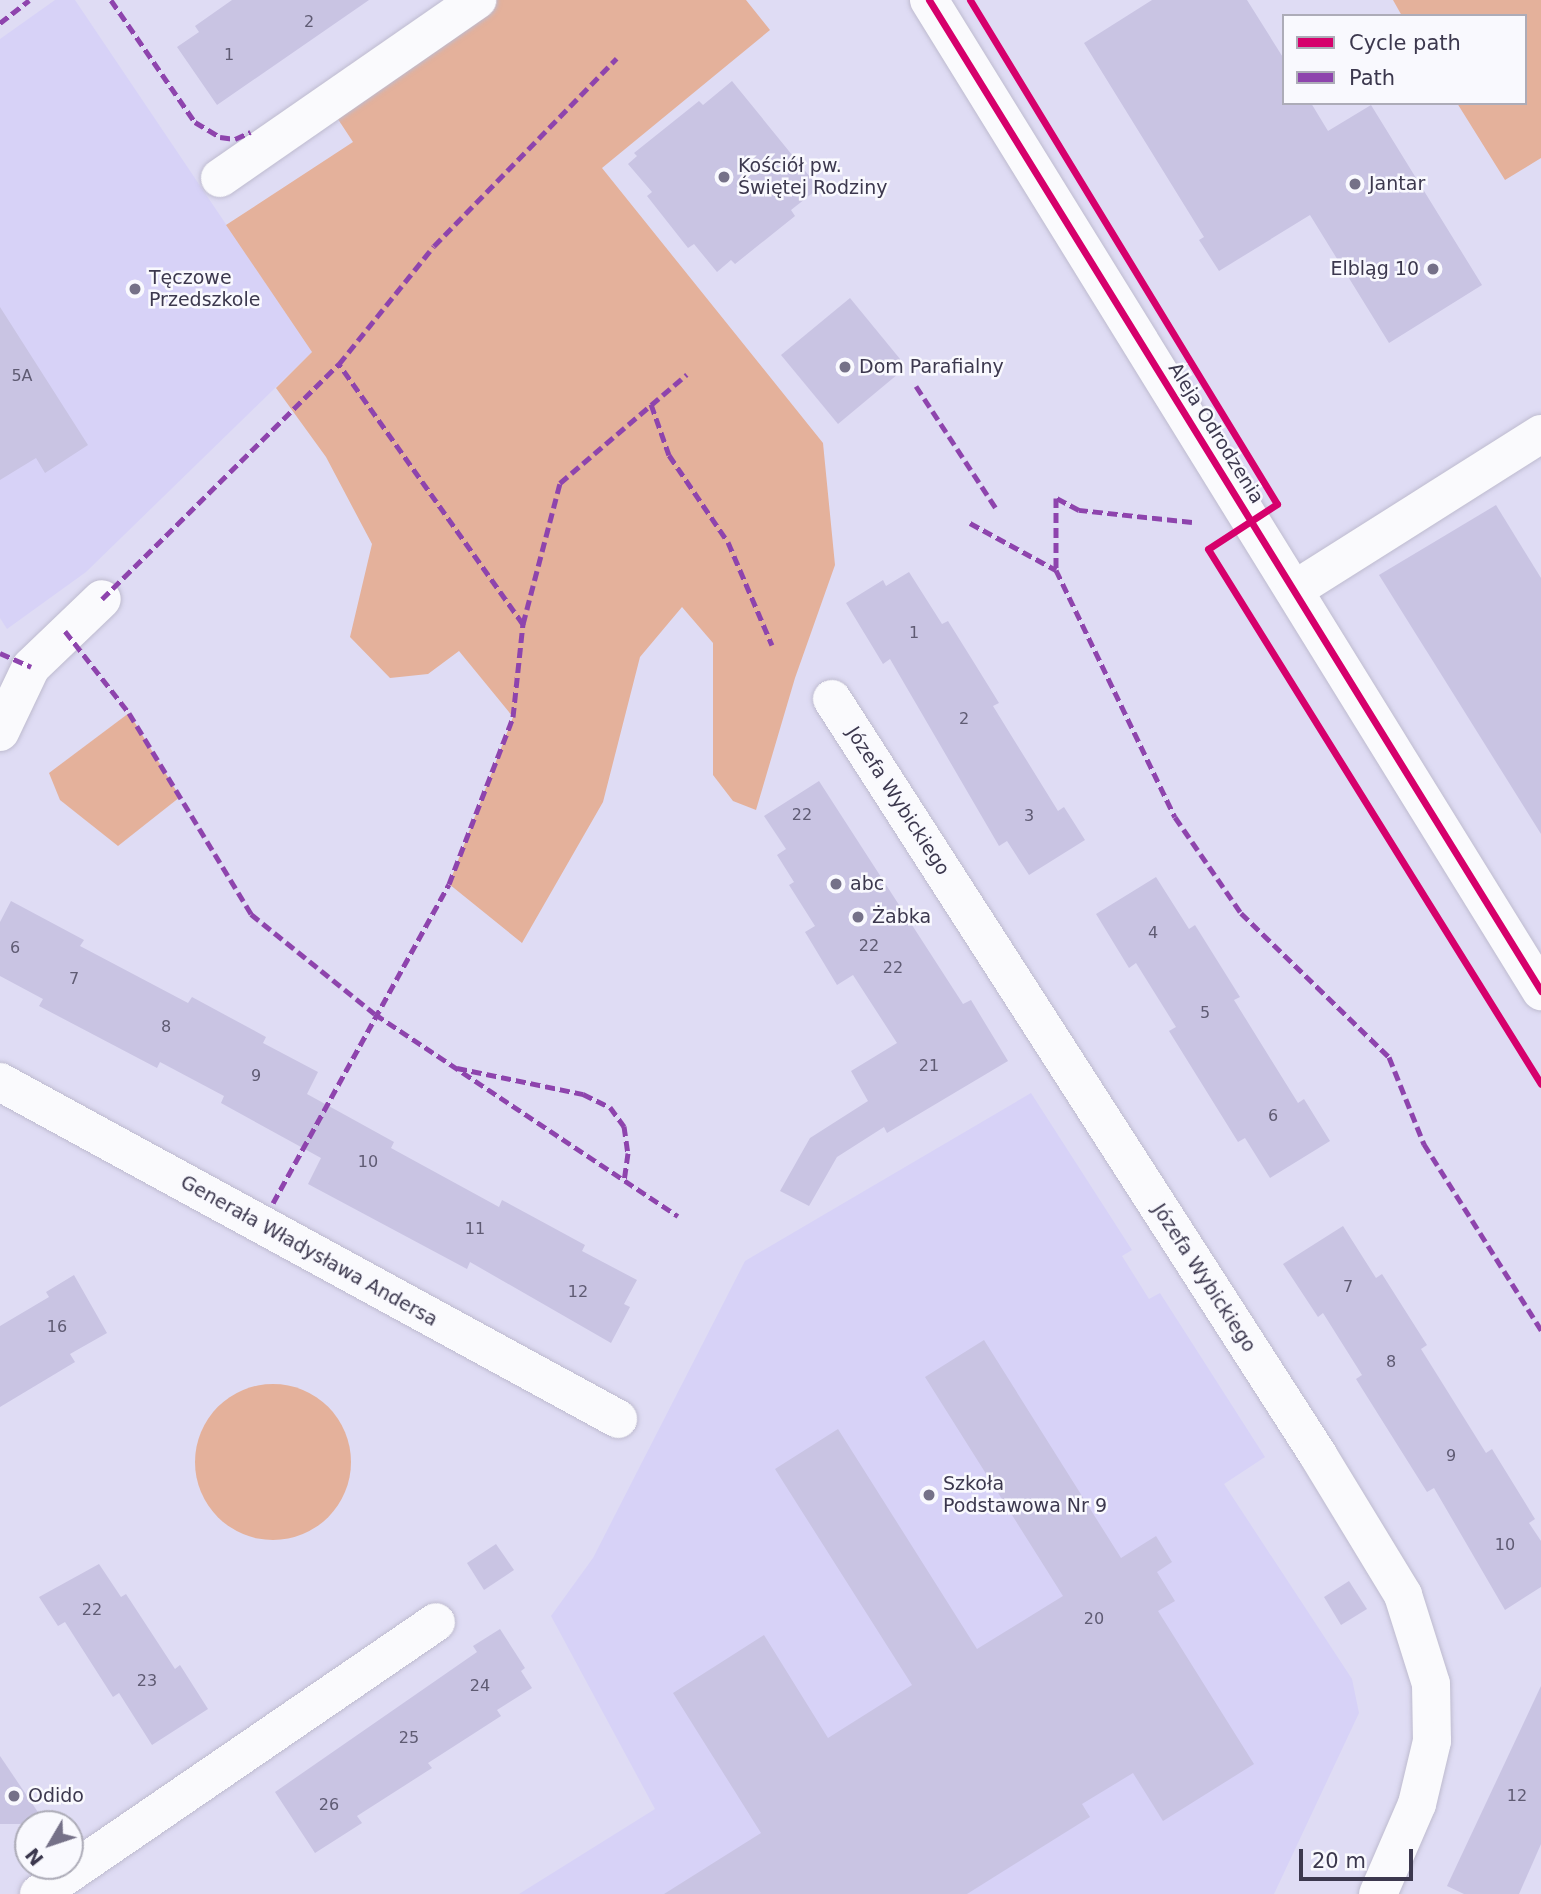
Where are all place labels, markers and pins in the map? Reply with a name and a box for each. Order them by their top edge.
place label: Kościół pw. Świętej Rodziny [738,155,888,199]
marker: Kościół pw. Świętej Rodziny [716,169,732,185]
place label: Jantar [1369,173,1425,195]
marker: Jantar [1347,176,1363,192]
place label: Elbląg 10 [1330,258,1419,280]
marker: Elbląg 10 [1425,261,1441,277]
place label: Tęczowe Przedszkole [149,267,260,311]
marker: Tęczowe Przedszkole [127,281,143,297]
place label: Dom Parafialny [859,356,1004,378]
marker: Dom Parafialny [837,359,853,375]
place label: abc [850,873,884,895]
marker: abc [828,876,844,892]
place label: Żabka [872,906,931,928]
marker: Żabka [850,909,866,925]
place label: Szkoła Podstawowa Nr 9 [943,1473,1107,1517]
marker: Szkoła Podstawowa Nr 9 [921,1487,937,1503]
place label: Odido [28,1785,84,1807]
marker: Odido [6,1788,22,1804]

